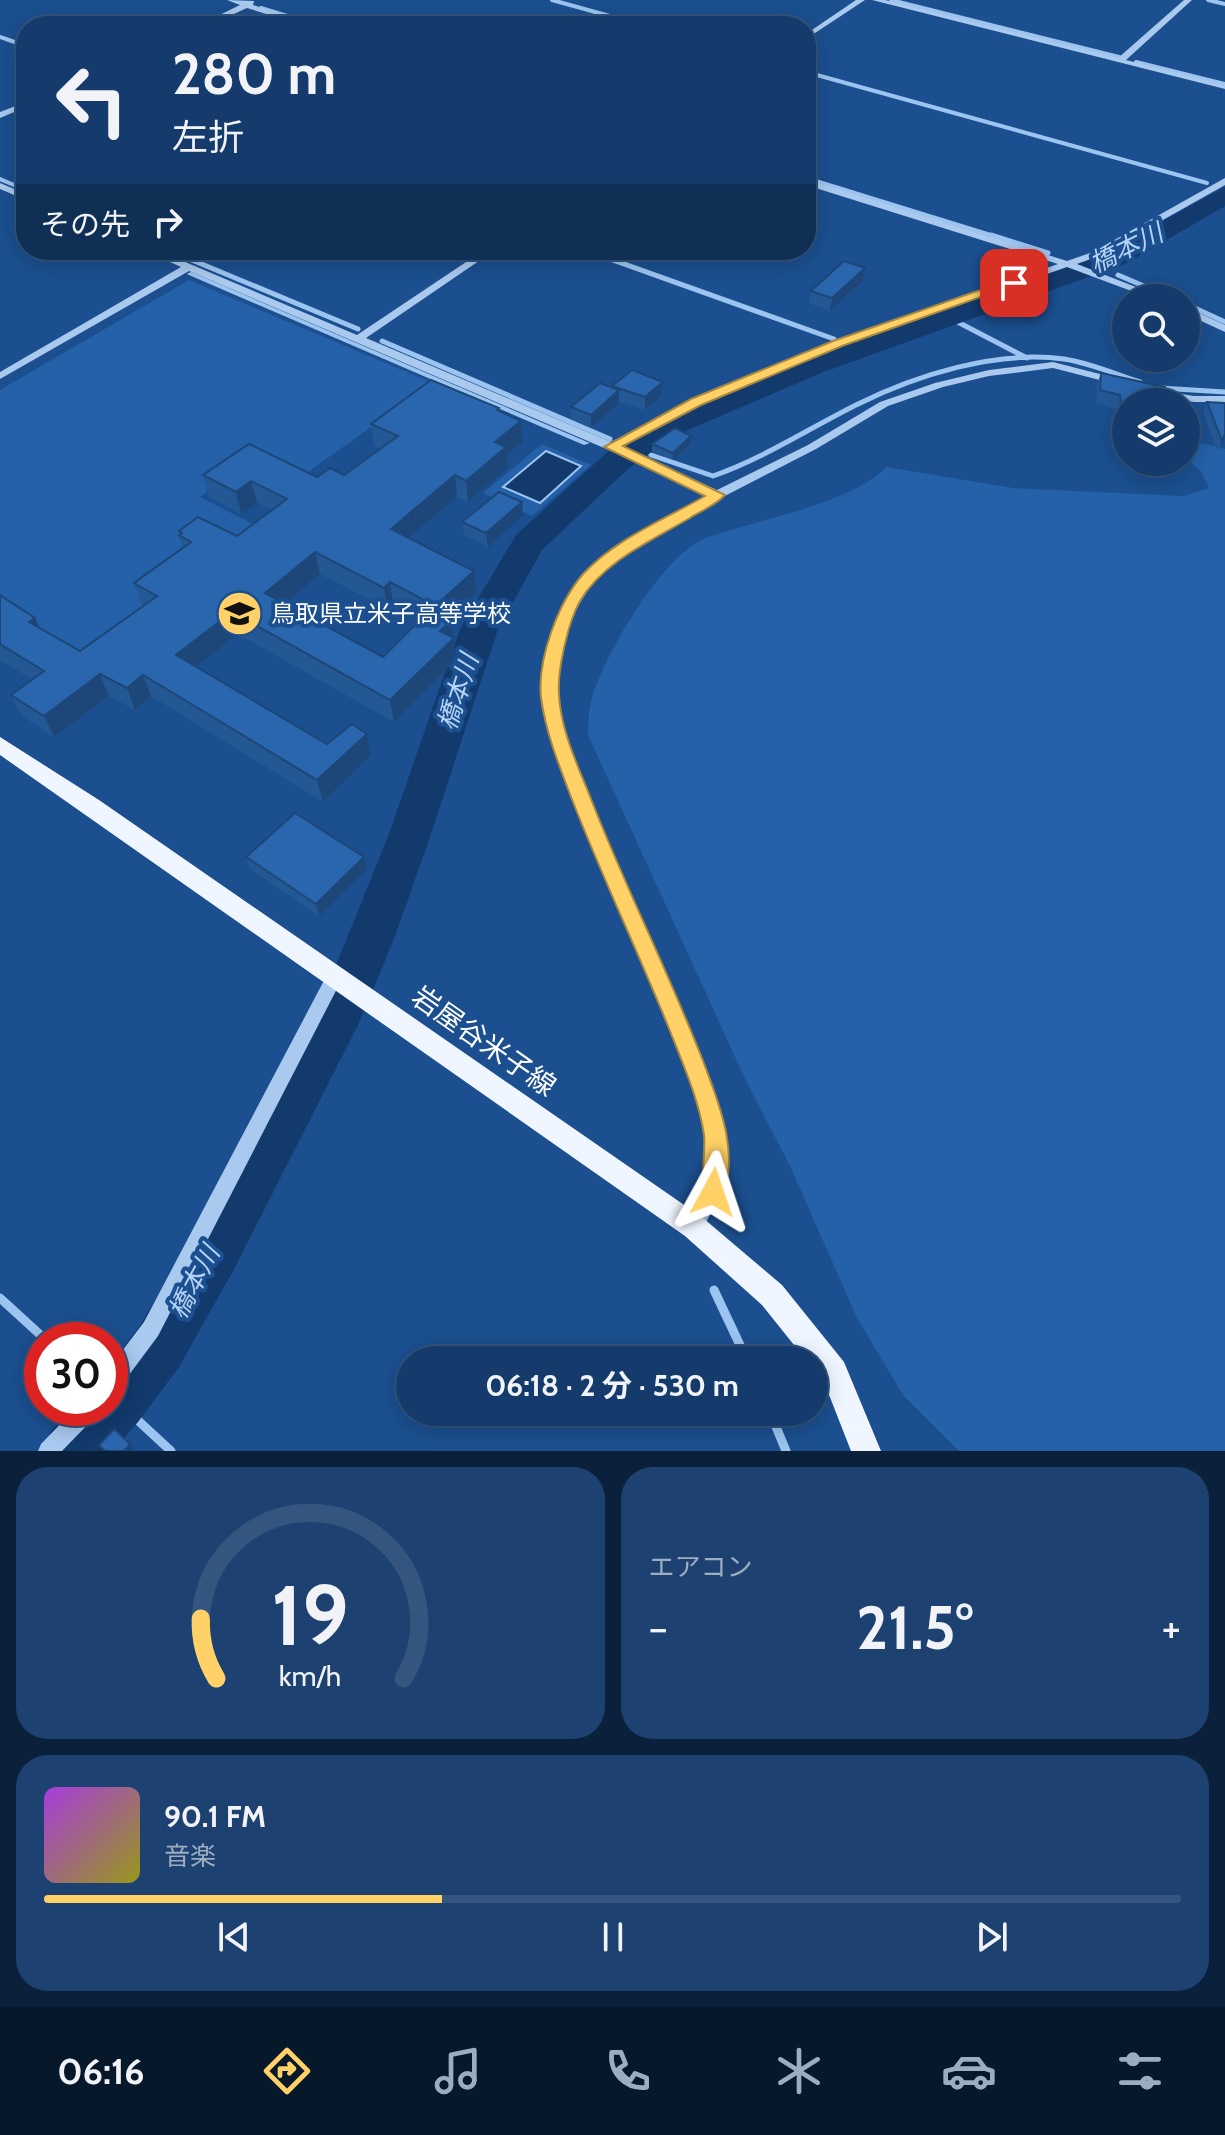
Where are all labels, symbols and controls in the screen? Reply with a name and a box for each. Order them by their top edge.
text: 280 m [172,40,336,108]
icon: left [40,48,144,152]
text: 左折 [172,115,244,159]
icon: right [146,200,190,244]
text: その先 [40,206,130,243]
water label: 橋本川 [1084,215,1171,279]
pin [980,249,1048,317]
icon: arrive [992,261,1036,305]
map controls [1112,284,1200,476]
button: search [1112,284,1200,372]
button: layers [1112,388,1200,476]
school or university icon: 鳥取県立米子高等学校 [216,590,264,638]
place label: 鳥取県立米子高等学校 [271,599,511,628]
water label: 橋本川 [431,647,486,734]
street label: 岩屋谷米子線 [405,979,563,1103]
position arrow [671,1150,755,1234]
water label: 橋本川 [162,1237,228,1324]
speed limit sign: 30 [24,1322,128,1426]
text: 06:18 · 2 分 · 530 m [485,1367,739,1404]
text: エアコン [649,1551,753,1583]
text: 19 [272,1565,349,1666]
text: 21.5° [856,1591,973,1664]
text: − [649,1601,668,1654]
text: + [1162,1601,1181,1654]
text: km/h [279,1658,342,1693]
text: 90.1 FM [164,1798,266,1835]
text: 音楽 [164,1840,216,1872]
icon: previous [212,1915,256,1959]
icon: pause [591,1915,635,1959]
icon: next [970,1915,1014,1959]
icon: directions [259,2043,315,2099]
icon: music [430,2043,486,2099]
icon: phone [600,2043,656,2099]
icon: climate [771,2043,827,2099]
icon: car [941,2043,997,2099]
icon: filters [1112,2043,1168,2099]
text: 06:16 [57,2049,144,2093]

